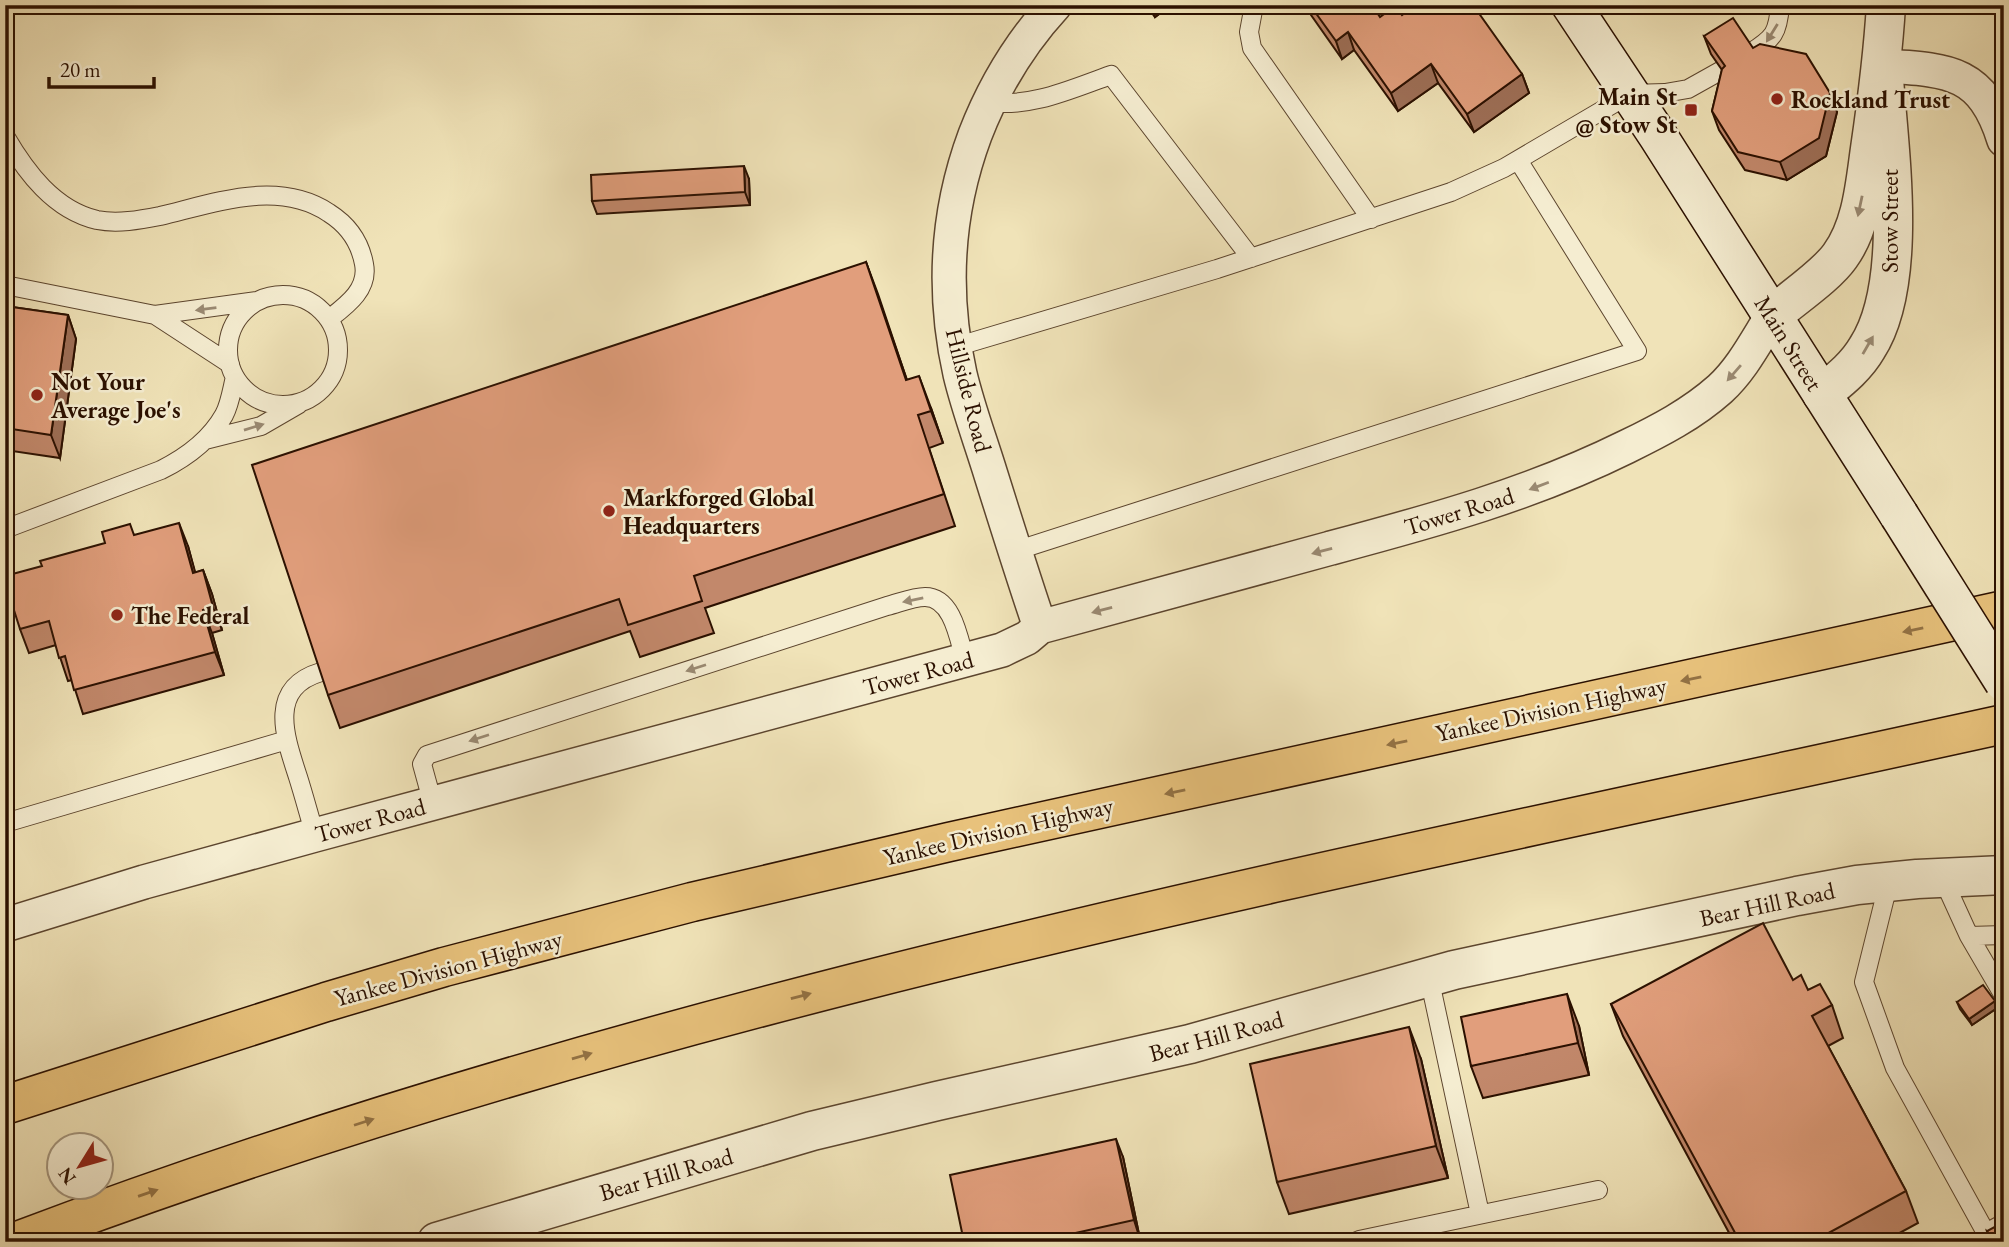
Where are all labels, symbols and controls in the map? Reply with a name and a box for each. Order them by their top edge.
one-way arrow [1766,23,1779,43]
scale bar [49,46,154,90]
text: 20 m [60,56,101,83]
place label: Main St @ Stow St [1575,81,1677,140]
place label: Rockland Trust [1791,84,1950,115]
marker: Rockland Trust [1769,91,1785,107]
marker: Main St @ Stow St [1683,102,1699,118]
street label: Stow Street [1874,168,1905,273]
one-way arrow [1854,195,1865,217]
street label: Main Street [1748,289,1831,397]
one-way arrow [195,304,217,315]
street label: Hillside Road [939,325,1000,456]
one-way arrow [1862,335,1875,354]
one-way arrow [1726,364,1742,382]
place label: Not Your Average Joe's [50,366,181,426]
marker: Not Your Average Joe's [29,387,45,403]
one-way arrow [244,421,265,431]
street label: Tower Road [1400,479,1519,542]
one-way arrow [1529,480,1550,491]
place label: Markforged Global Headquarters [623,482,814,542]
marker: Markforged Global Headquarters [601,503,617,519]
one-way arrow [1310,546,1332,557]
one-way arrow [902,594,924,605]
place label: The Federal [131,600,249,631]
one-way arrow [1091,605,1113,616]
marker: The Federal [109,607,125,623]
one-way arrow [1902,625,1924,636]
street label: Tower Road [859,643,978,703]
one-way arrow [685,663,706,674]
street label: Yankee Division Highway [1433,669,1670,749]
one-way arrow [1680,673,1702,684]
one-way arrow [469,733,490,744]
one-way arrow [1386,738,1408,749]
one-way arrow [1164,787,1186,798]
street label: Yankee Division Highway [880,789,1116,873]
street label: Tower Road [311,790,430,850]
street label: Bear Hill Road [1696,874,1838,933]
street label: Yankee Division Highway [330,922,566,1013]
one-way arrow [790,990,812,1001]
street label: Bear Hill Road [1145,1003,1287,1069]
one-way arrow [571,1050,592,1060]
one-way arrow [354,1116,375,1127]
north arrow [46,1132,116,1202]
street label: Bear Hill Road [596,1140,737,1208]
text: N [52,1162,81,1190]
one-way arrow [137,1187,158,1198]

